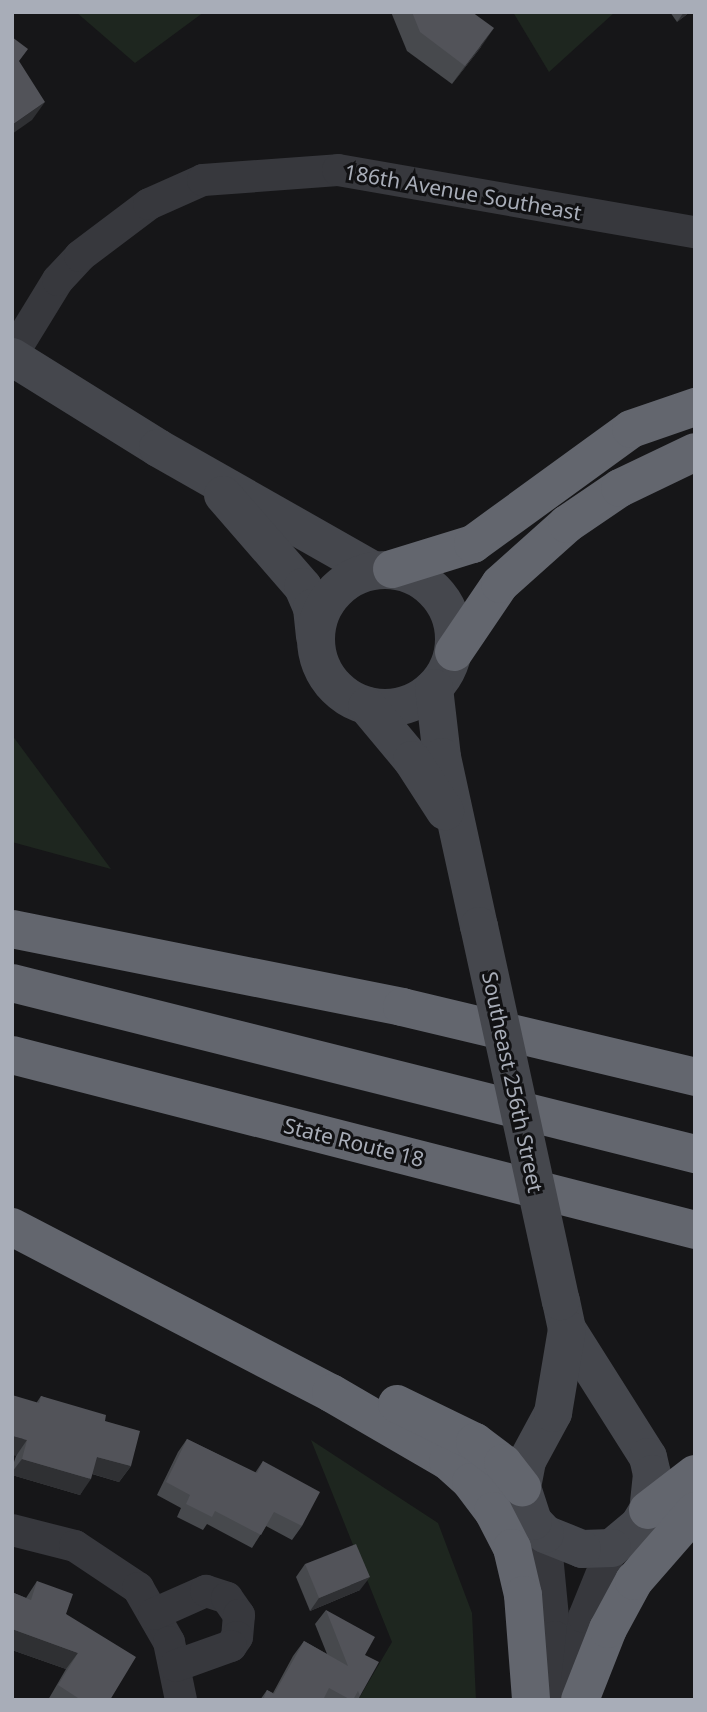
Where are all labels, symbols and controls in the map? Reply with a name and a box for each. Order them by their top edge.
street label: 186th Avenue Southeast [342,159,584,225]
street label: Southeast 256th Street [477,969,549,1195]
street label: State Route 18 [281,1112,427,1172]

